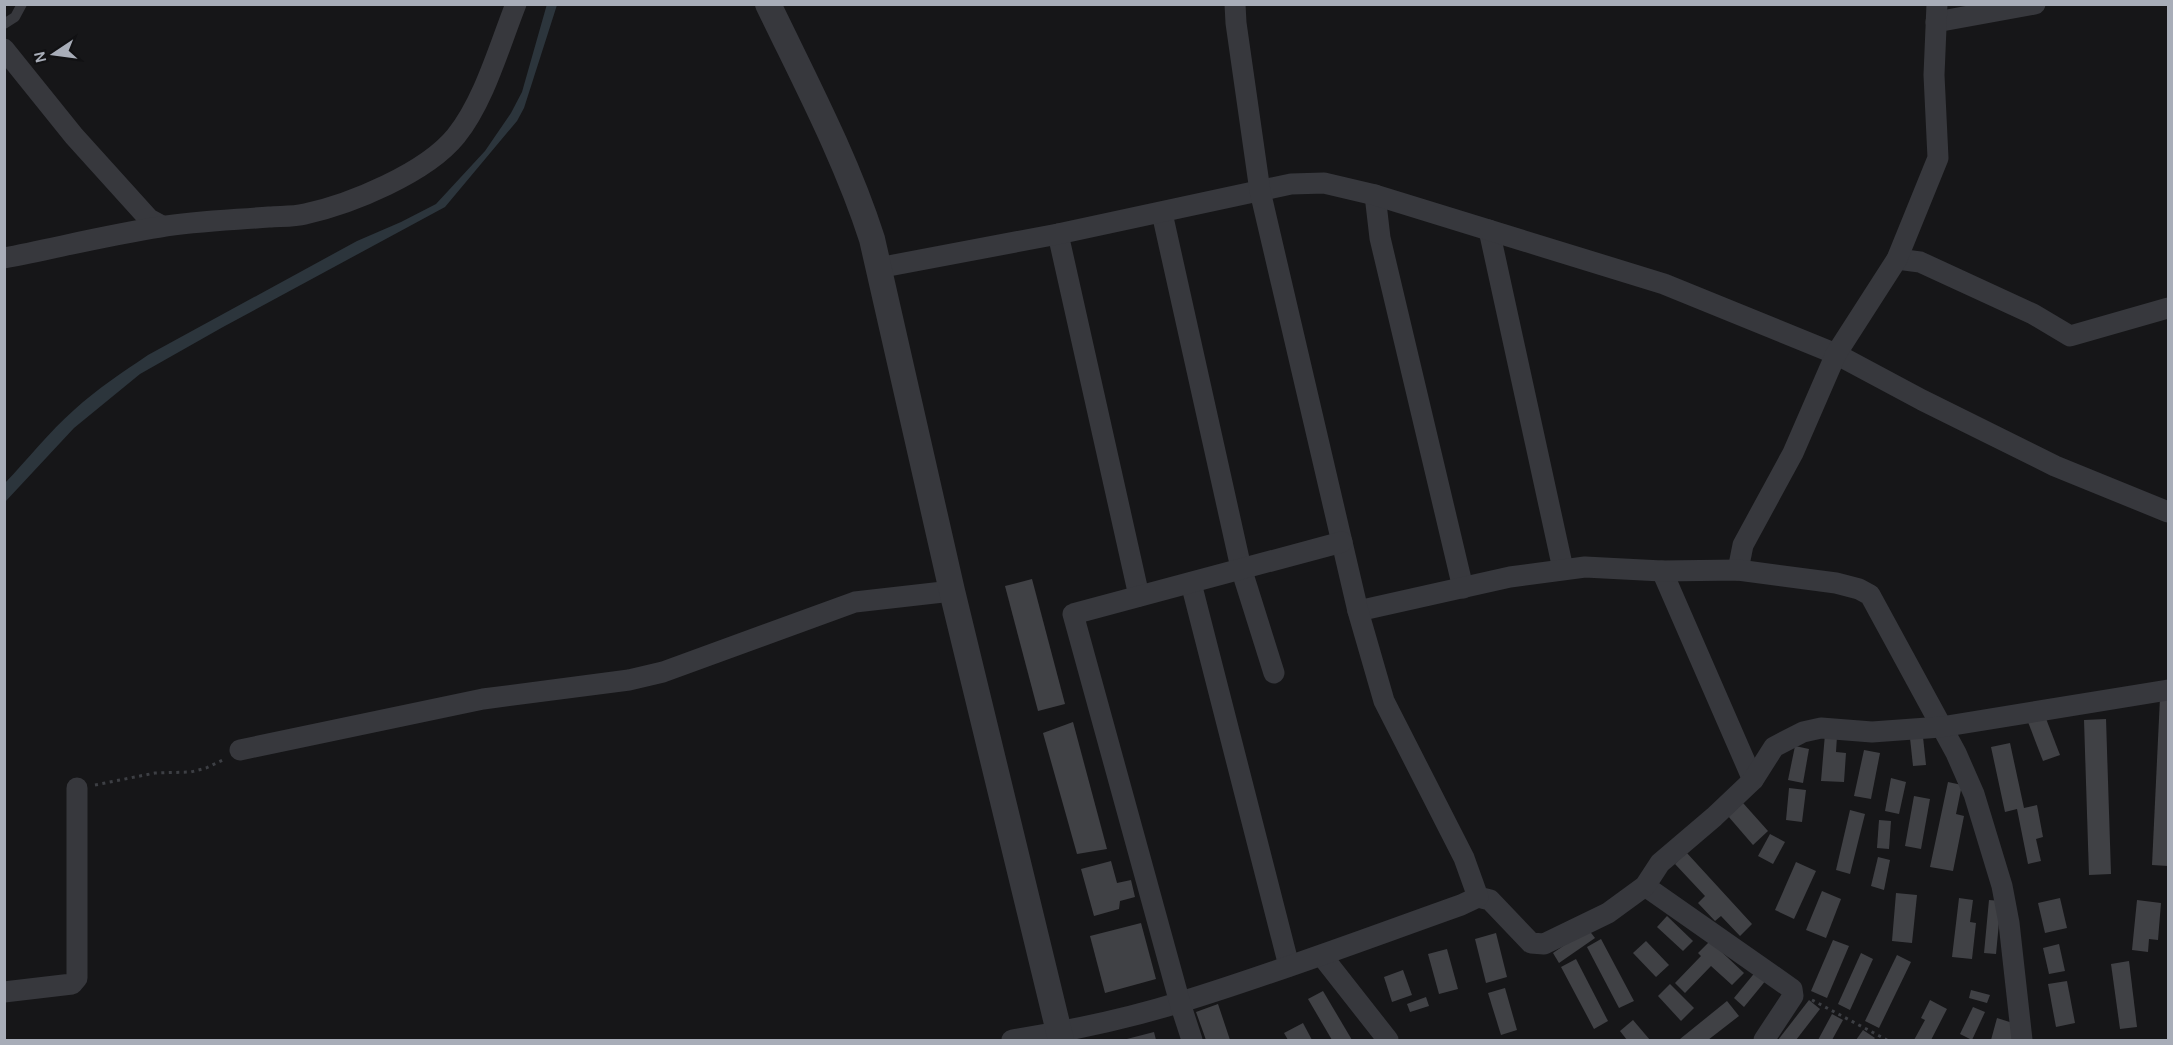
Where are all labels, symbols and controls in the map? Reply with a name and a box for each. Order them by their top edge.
north arrow [24,24,84,84]
text: N [29,50,50,65]

